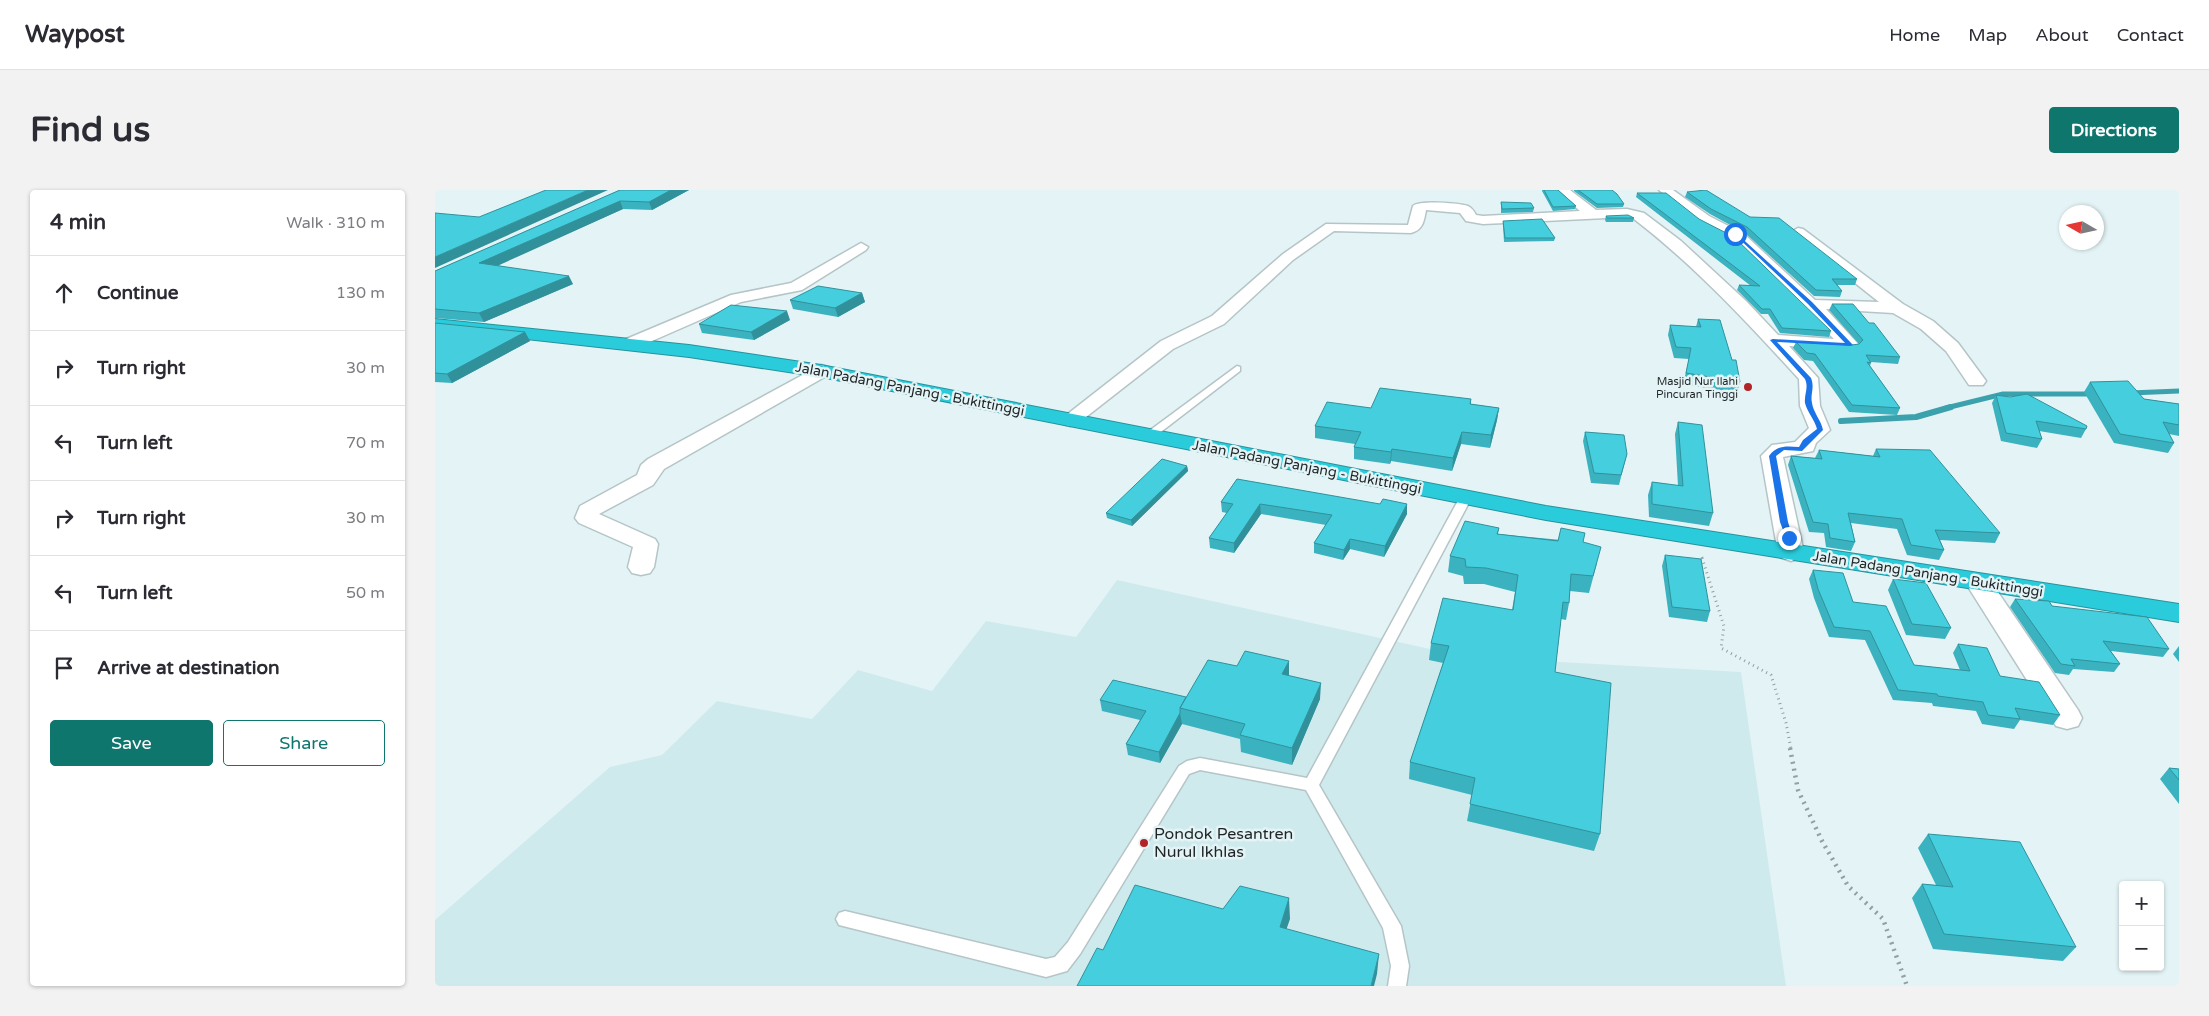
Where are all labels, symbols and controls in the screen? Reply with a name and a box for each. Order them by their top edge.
text: Waypost [25,20,125,49]
text: Home [1889,24,1940,46]
text: Map [1968,24,2007,46]
text: About [2035,24,2089,46]
text: Contact [2117,24,2184,46]
button: Directions [2049,107,2179,153]
text: Find us [30,109,150,151]
north arrow [2059,205,2104,250]
text: 4 min [50,210,106,235]
text: Walk · 310 m [286,213,385,233]
route start [1724,223,1747,246]
icon: ahead [50,279,78,307]
text: Continue [97,282,179,304]
text: 130 m [336,283,385,303]
icon: right [50,354,78,382]
text: Turn right [97,357,185,379]
text: 30 m [346,358,385,378]
street label: Jalan Padang Panjang - Bukittinggi [794,358,1026,420]
place label: Masjid Nur Ilahi Pincuran Tinggi [1656,375,1738,401]
marker: Masjid Nur Ilahi Pincuran Tinggi [1742,381,1754,393]
icon: left [50,429,78,457]
text: Turn left [97,432,173,454]
text: 70 m [346,433,385,453]
street label: Jalan Padang Panjang - Bukittinggi [1191,436,1423,498]
icon: right [50,504,78,532]
text: Turn right [97,507,185,529]
text: 30 m [346,508,385,528]
route end [1778,527,1801,550]
street label: Jalan Padang Panjang - Bukittinggi [1812,547,2044,601]
icon: left [50,579,78,607]
text: Turn left [97,582,173,604]
text: 50 m [346,583,385,603]
icon: arrive [50,654,78,682]
text: Arrive at destination [97,657,280,679]
button: Save [50,720,213,766]
button: Share [223,720,385,766]
place label: Pondok Pesantren Nurul Ikhlas [1154,824,1293,862]
marker: Pondok Pesantren Nurul Ikhlas [1138,837,1150,849]
map controls [2119,881,2164,971]
button: + [2119,881,2164,926]
button: − [2119,926,2164,971]

